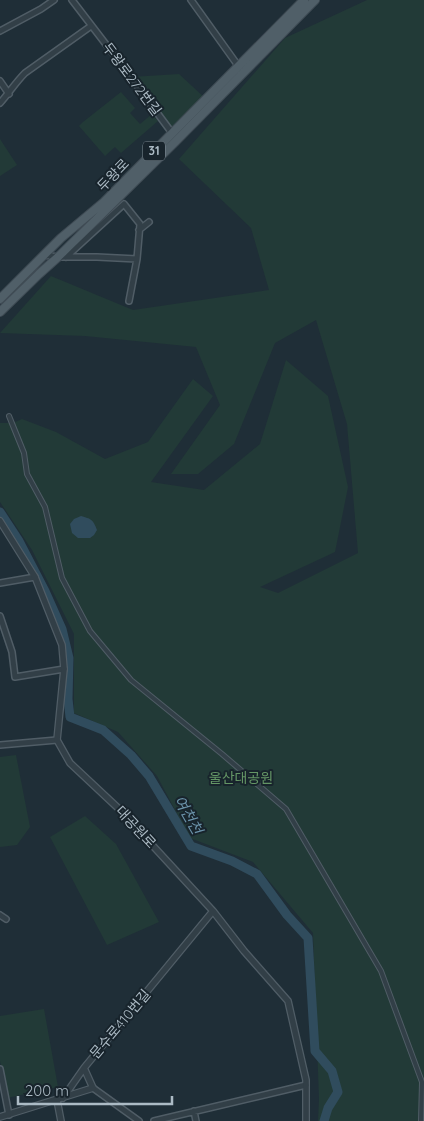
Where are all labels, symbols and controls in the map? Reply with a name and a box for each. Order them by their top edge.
street label: 두왕로272번길 [99,39,165,119]
road number: 31 [143,142,165,160]
street label: 두왕로 [93,155,133,195]
park label: 울산대공원 [209,769,273,787]
water label: 여천천 [170,792,208,839]
street label: 대공원로 [112,802,160,852]
street label: 문수로410번길 [86,986,154,1062]
scale bar [18,1074,171,1106]
text: 200 m [25,1081,69,1100]

